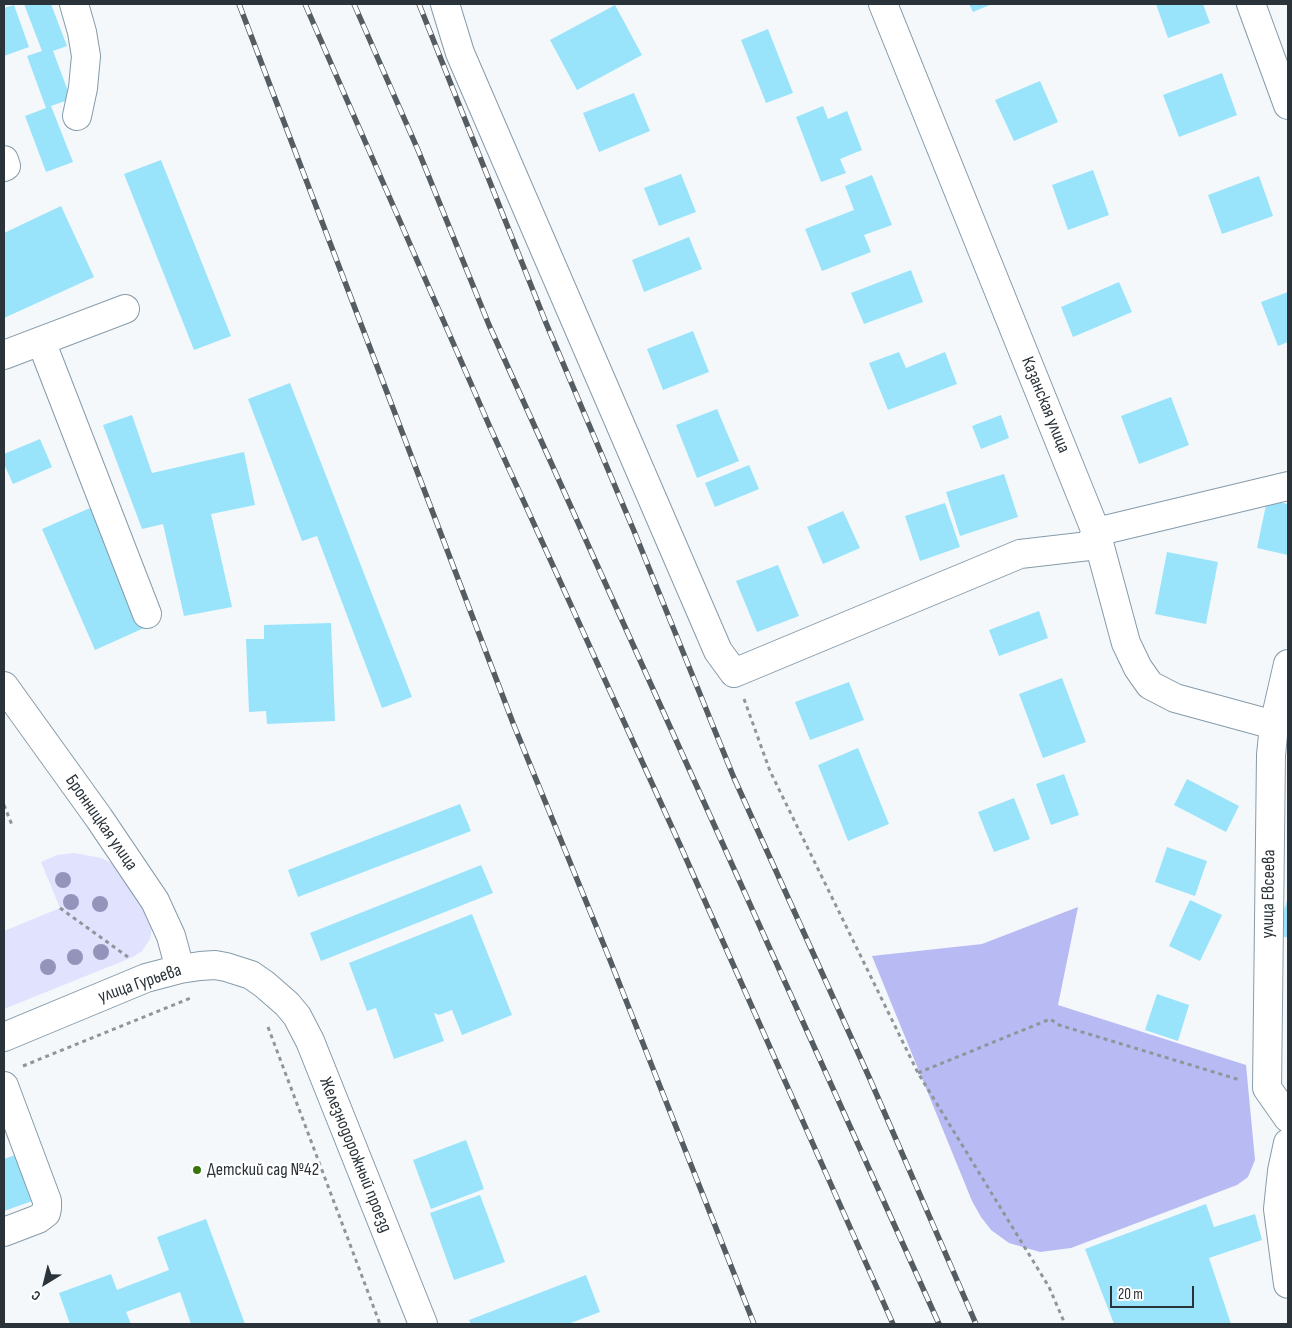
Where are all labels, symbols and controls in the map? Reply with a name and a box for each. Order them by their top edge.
street label: Казанская улица [1016,354,1074,456]
street label: Бронницкая улица [60,771,142,875]
street label: улица Евсеева [1257,849,1281,939]
street label: улица Гурьева [96,960,184,1008]
street label: Железнодорожный проезд [314,1074,396,1236]
place label: Детский сад №42 [207,1159,319,1181]
marker: Детский сад №42 [191,1164,203,1176]
north arrow [20,1258,70,1308]
scale bar [1112,1276,1196,1308]
text: 20 m [1118,1285,1143,1304]
text: С [28,1287,44,1305]

